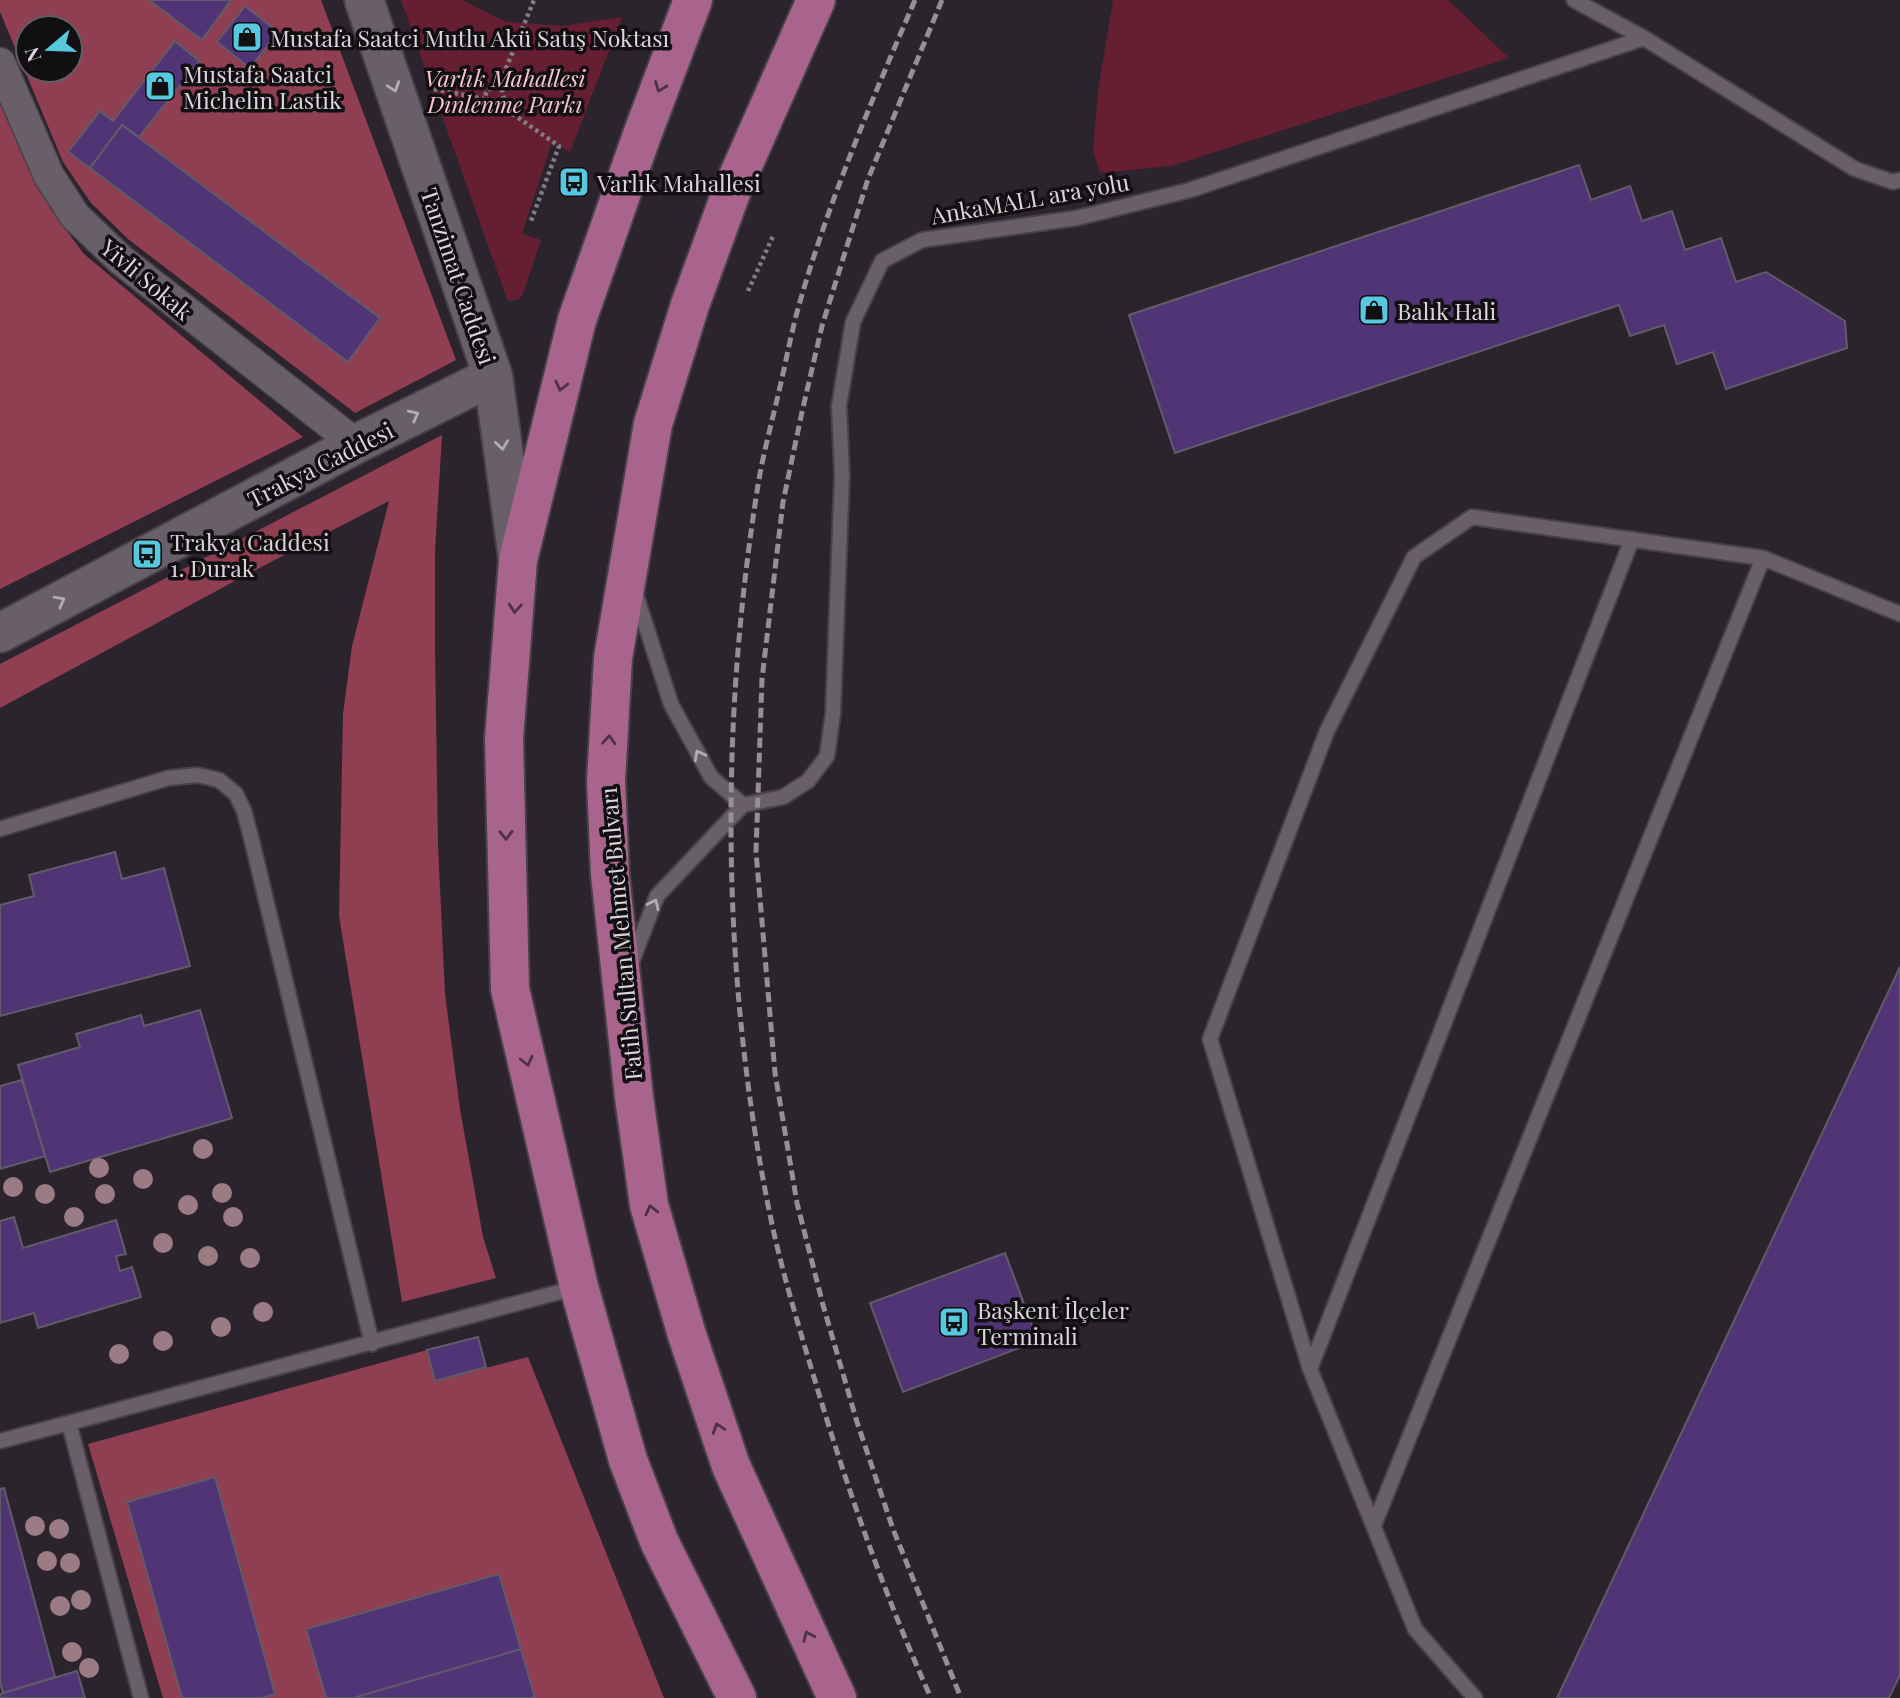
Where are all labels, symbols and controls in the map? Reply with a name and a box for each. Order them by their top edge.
north arrow [14,14,84,84]
shop icon: Mustafa Saatci Mutlu Akü Satış Noktası [230,20,264,54]
place label: Mustafa Saatci Mutlu Akü Satış Noktası [270,22,670,53]
text: N [17,44,47,66]
place label: Mustafa Saatci Michelin Lastik [183,58,342,115]
park label: Varlık Mahallesi Dinlenme Parkı [424,62,587,119]
shop icon: Mustafa Saatci Michelin Lastik [143,69,177,103]
one-way arrow [655,80,669,92]
one-way arrow [386,81,401,93]
bus stop icon: Varlık Mahallesi [557,165,591,199]
street label: AnkaMALL ara yolu [928,165,1131,231]
place label: Varlık Mahallesi [596,167,761,198]
street label: Tanzimat Caddesi [414,184,504,369]
street label: Yivli Sokak [94,231,200,327]
shop icon: Balık Hali [1357,293,1391,327]
place label: Balık Hali [1397,295,1497,326]
one-way arrow [555,380,569,392]
one-way arrow [406,410,419,424]
street label: Trakya Caddesi [242,414,398,514]
one-way arrow [495,439,510,451]
place label: Trakya Caddesi 1. Durak [170,526,330,583]
bus stop icon: Trakya Caddesi 1. Durak [130,537,164,571]
one-way arrow [53,595,65,609]
one-way arrow [507,603,522,614]
one-way arrow [601,735,616,746]
one-way arrow [694,749,707,762]
street label: Fatih Sultan Mehmet Bulvarı [592,786,648,1082]
one-way arrow [499,830,514,841]
one-way arrow [646,899,660,911]
one-way arrow [518,1055,533,1067]
one-way arrow [645,1204,659,1216]
place label: Başkent İlçeler Terminali [977,1294,1129,1351]
bus stop icon: Başkent İlçeler Terminali [937,1305,971,1339]
one-way arrow [712,1422,726,1434]
one-way arrow [802,1631,816,1644]

